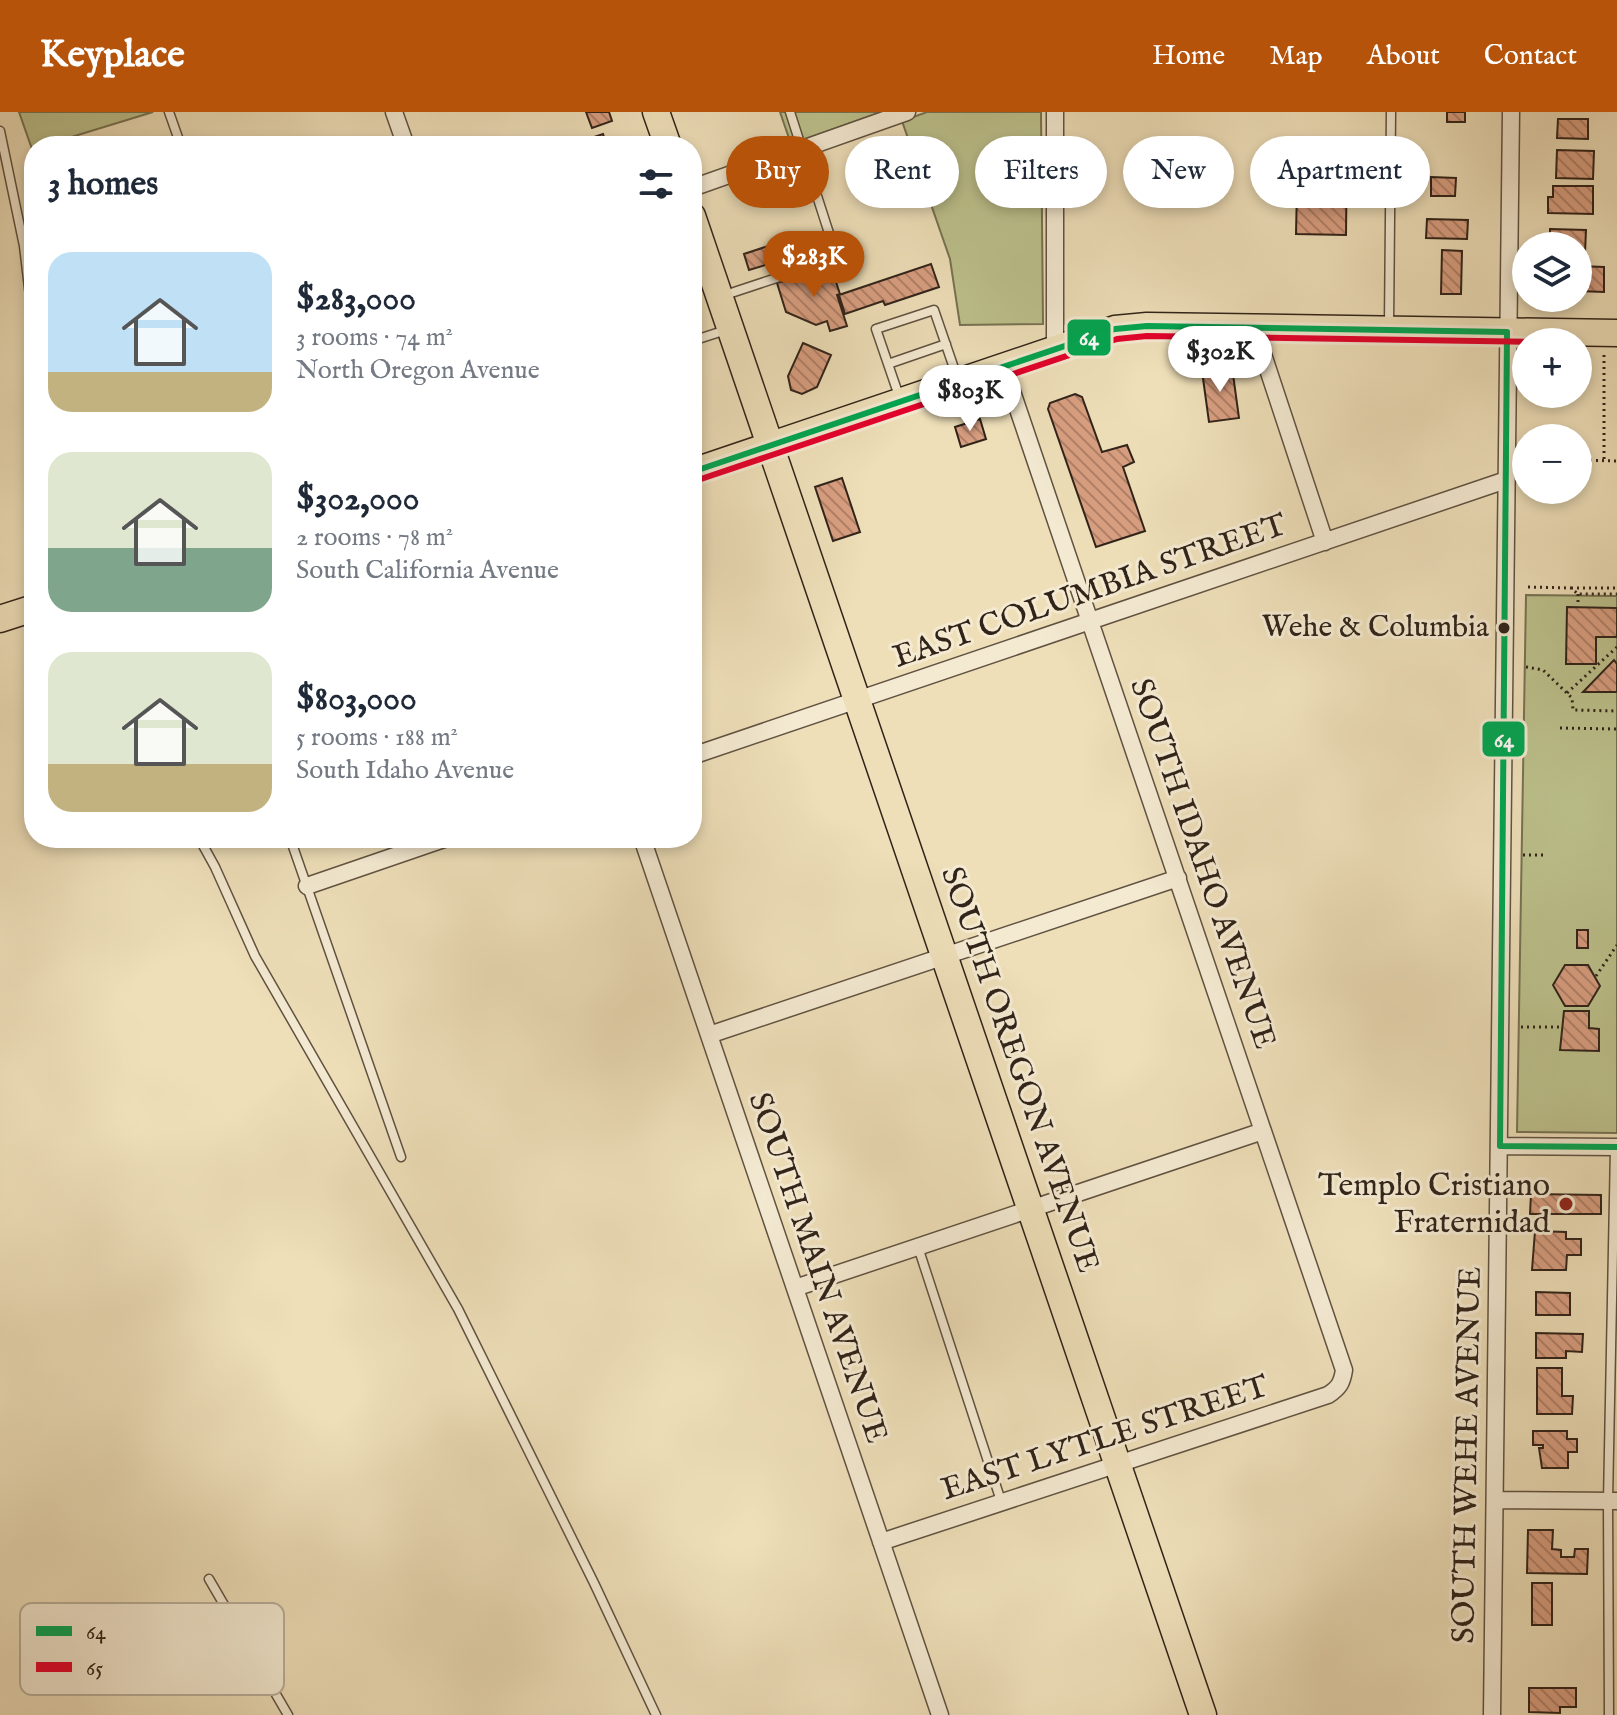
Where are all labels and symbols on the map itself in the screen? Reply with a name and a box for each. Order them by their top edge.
pin: $283K [758,231,870,299]
line badge: 64 [1066,318,1112,357]
text: 64 [1079,325,1100,353]
pin: $302K [1164,326,1276,394]
pin: $803K [914,365,1026,433]
street label: EAST COLUMBIA STREET [888,505,1292,679]
place label: Wehe & Columbia [1262,609,1489,647]
marker: Wehe & Columbia [1496,620,1512,636]
street label: SOUTH IDAHO AVENUE [1119,673,1285,1055]
line badge: 64 [1481,720,1526,758]
text: 64 [1494,727,1515,755]
street label: SOUTH OREGON AVENUE [930,862,1108,1278]
street label: SOUTH MAIN AVENUE [738,1087,896,1449]
place label: Templo Cristiano Fraternidad [1318,1166,1551,1244]
marker: Templo Cristiano Fraternidad [1557,1195,1575,1213]
street label: SOUTH WEHE AVENUE [1444,1266,1492,1644]
street label: EAST LYTLE STREET [936,1367,1274,1511]
legend [20,1603,284,1695]
text: 64 [86,1619,106,1647]
text: 65 [86,1655,103,1683]

